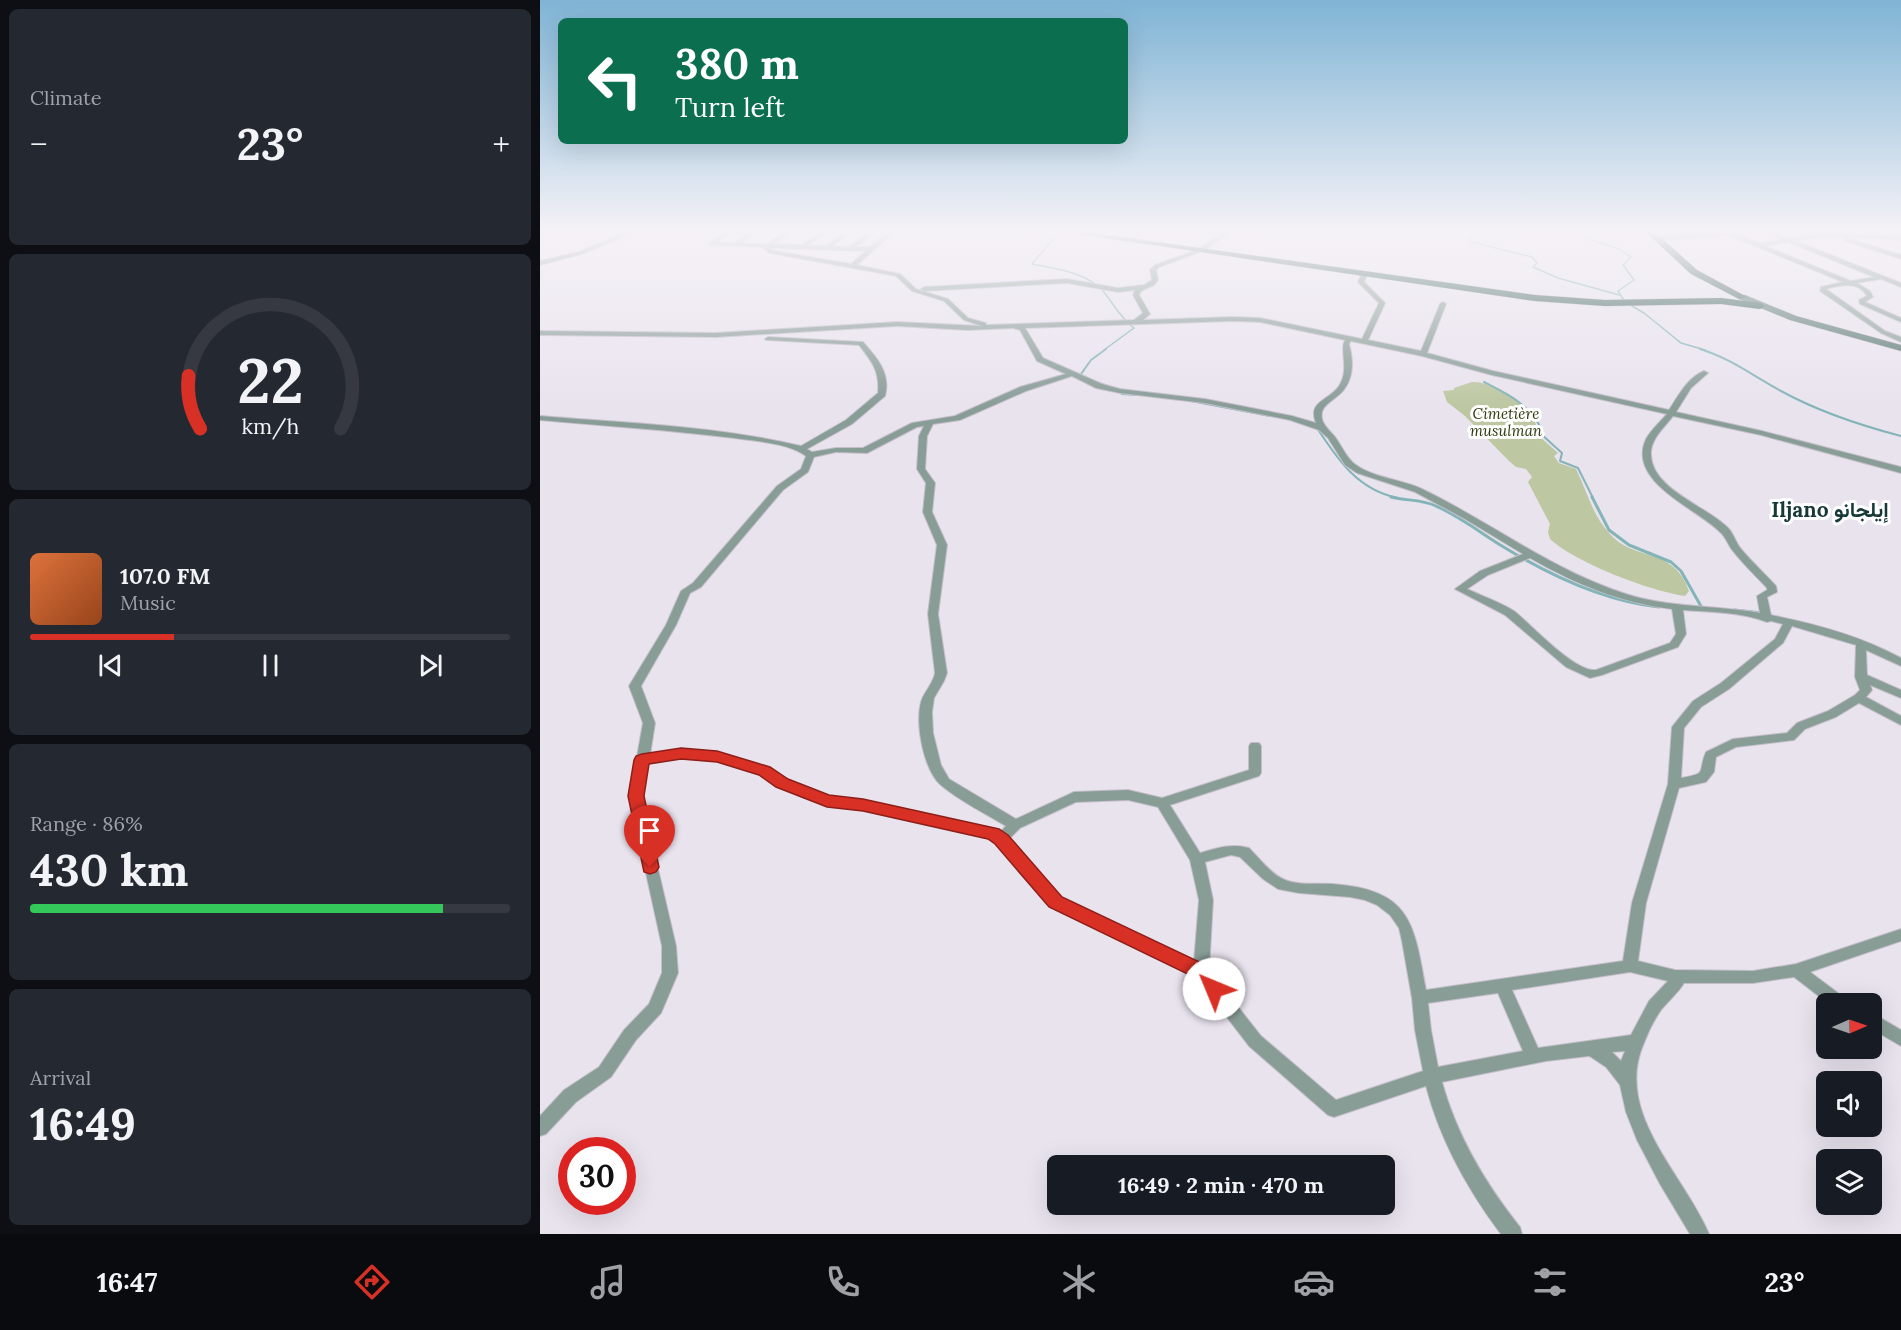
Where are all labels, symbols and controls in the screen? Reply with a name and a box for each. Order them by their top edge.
text: 380 m [675,37,799,91]
icon: left [576,42,654,120]
text: Climate [30,85,102,110]
text: Turn left [675,90,785,124]
text: 23° [237,115,303,172]
text: − [30,123,48,165]
text: + [492,123,510,165]
text: 22 [237,340,303,420]
park label: Cimetière musulman [1470,404,1543,440]
text: km/h [241,412,299,440]
district label: Iljano إيلجانو [1771,496,1889,524]
text: 107.0 FM [120,562,210,590]
text: Music [120,590,176,615]
icon: previous [94,649,127,682]
icon: pause [254,649,287,682]
icon: next [414,649,447,682]
pin [624,805,675,867]
text: Range · 86% [30,811,143,836]
icon: arrive [633,814,666,847]
text: 430 km [30,841,188,898]
position arrow [1182,957,1246,1021]
north arrow [1816,993,1882,1059]
map controls [1816,993,1882,1215]
text: Arrival [30,1065,91,1090]
button: sound [1816,1071,1882,1137]
text: 16:49 [30,1095,136,1152]
speed limit sign: 30 [558,1137,636,1215]
button: layers [1816,1149,1882,1215]
text: 16:49 · 2 min · 470 m [1118,1171,1324,1199]
icon: directions [351,1261,393,1303]
icon: music [587,1261,629,1303]
icon: phone [822,1261,864,1303]
icon: climate [1058,1261,1100,1303]
icon: car [1293,1261,1335,1303]
icon: filters [1529,1261,1571,1303]
text: 16:47 [97,1265,157,1299]
text: 23° [1764,1265,1804,1299]

